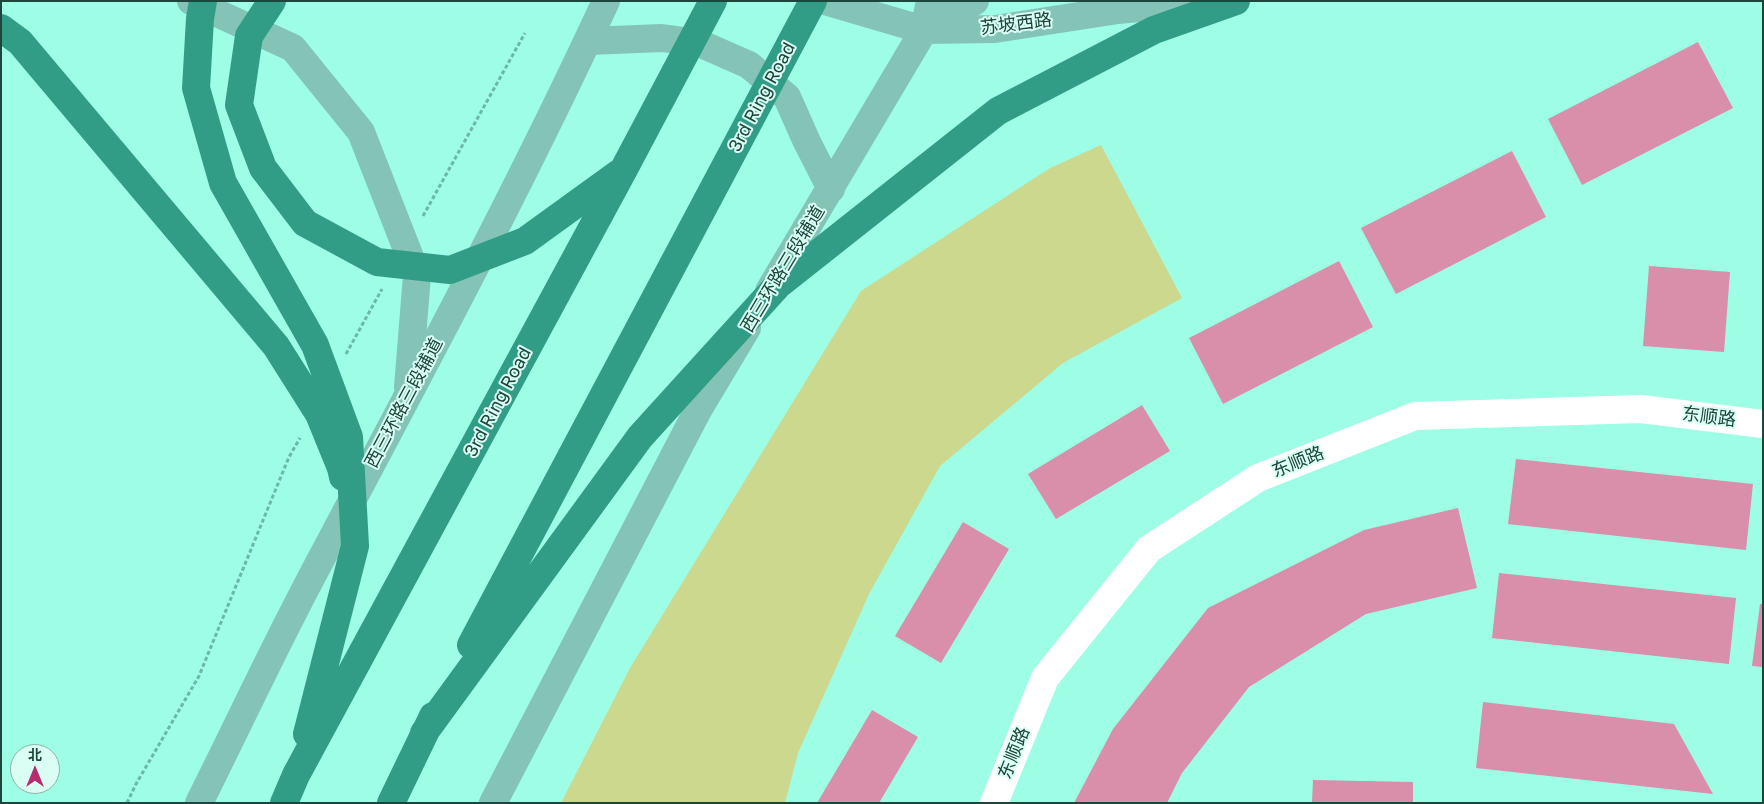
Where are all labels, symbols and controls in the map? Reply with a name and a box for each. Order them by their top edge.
street label: 苏坡西路 [979,9,1053,39]
street label: 3rd Ring Road [724,39,800,155]
street label: 西三环路三段辅道 [737,202,829,336]
street label: 西三环路三段辅道 [361,334,447,472]
street label: 3rd Ring Road [460,344,536,460]
street label: 东顺路 [1681,403,1737,431]
street label: 东顺路 [1269,442,1327,482]
street label: 东顺路 [994,724,1034,782]
north arrow [10,744,60,794]
text: 北 [28,746,42,763]

